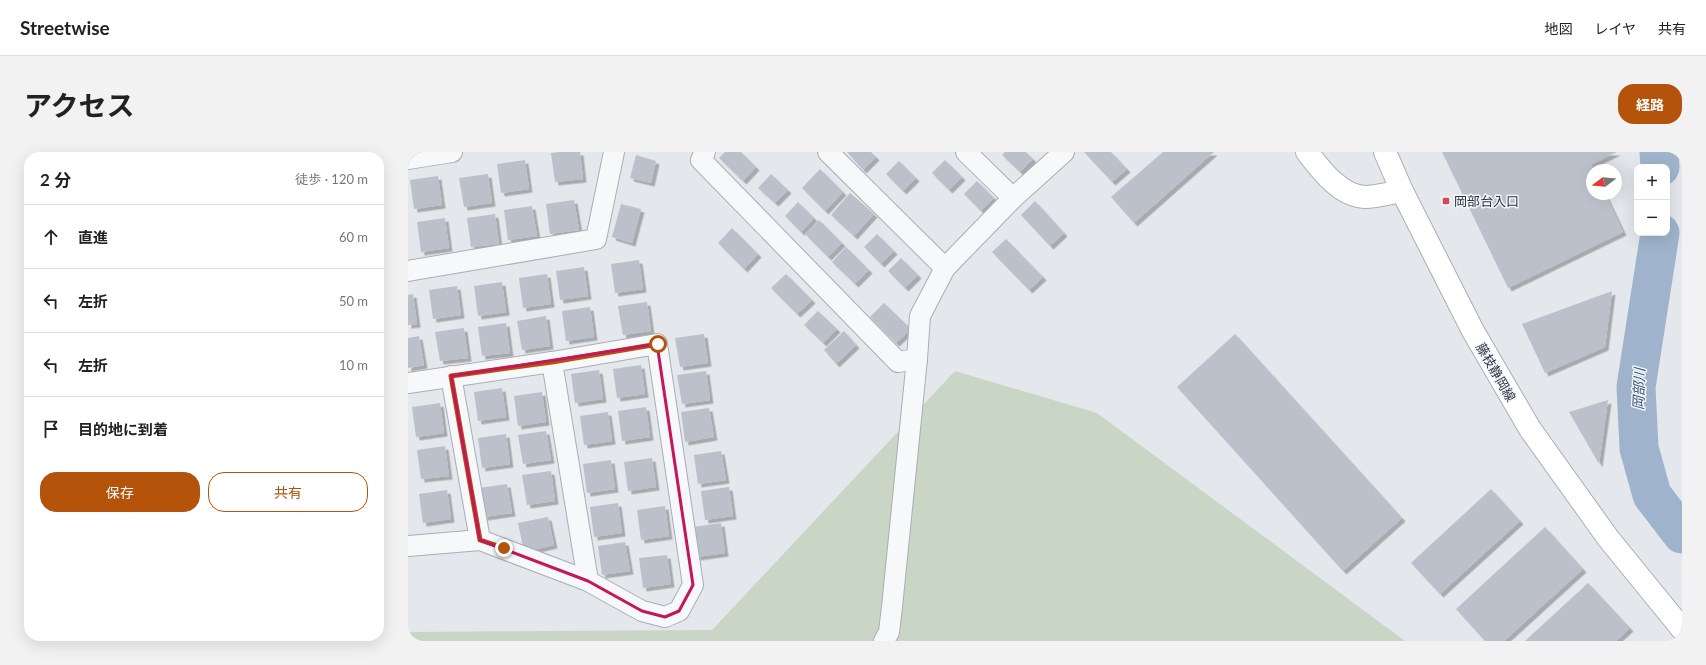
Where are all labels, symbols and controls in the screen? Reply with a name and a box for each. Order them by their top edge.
text: Streetwise [20,16,110,39]
text: 地図 [1544,20,1572,37]
text: レイヤ [1594,20,1636,37]
text: 共有 [1658,20,1686,37]
button: 経路 [1618,84,1682,124]
text: アクセス [24,88,135,122]
north arrow [1586,164,1622,200]
map controls [1634,164,1670,236]
button: + [1634,164,1670,200]
text: 2 分 [40,169,71,190]
text: 徒歩 · 120 m [295,171,368,187]
place label: 岡部台入口 [1454,193,1519,209]
marker: 岡部台入口 [1441,196,1451,206]
button: − [1634,200,1670,236]
icon: ahead [40,226,62,248]
text: 直進 [78,228,108,246]
text: 60 m [339,229,368,245]
icon: left [40,290,62,312]
text: 左折 [78,292,108,310]
text: 50 m [339,293,368,309]
route start [649,335,667,353]
street label: 藤枝静岡線 [1473,340,1519,404]
icon: left [40,354,62,376]
text: 左折 [78,356,108,374]
text: 10 m [339,357,368,373]
water label: 岡部川 [1629,366,1648,410]
icon: arrive [40,418,62,440]
text: 目的地に到着 [78,420,168,438]
button: 保存 [40,472,200,512]
button: 共有 [208,472,368,512]
route end [495,539,513,557]

